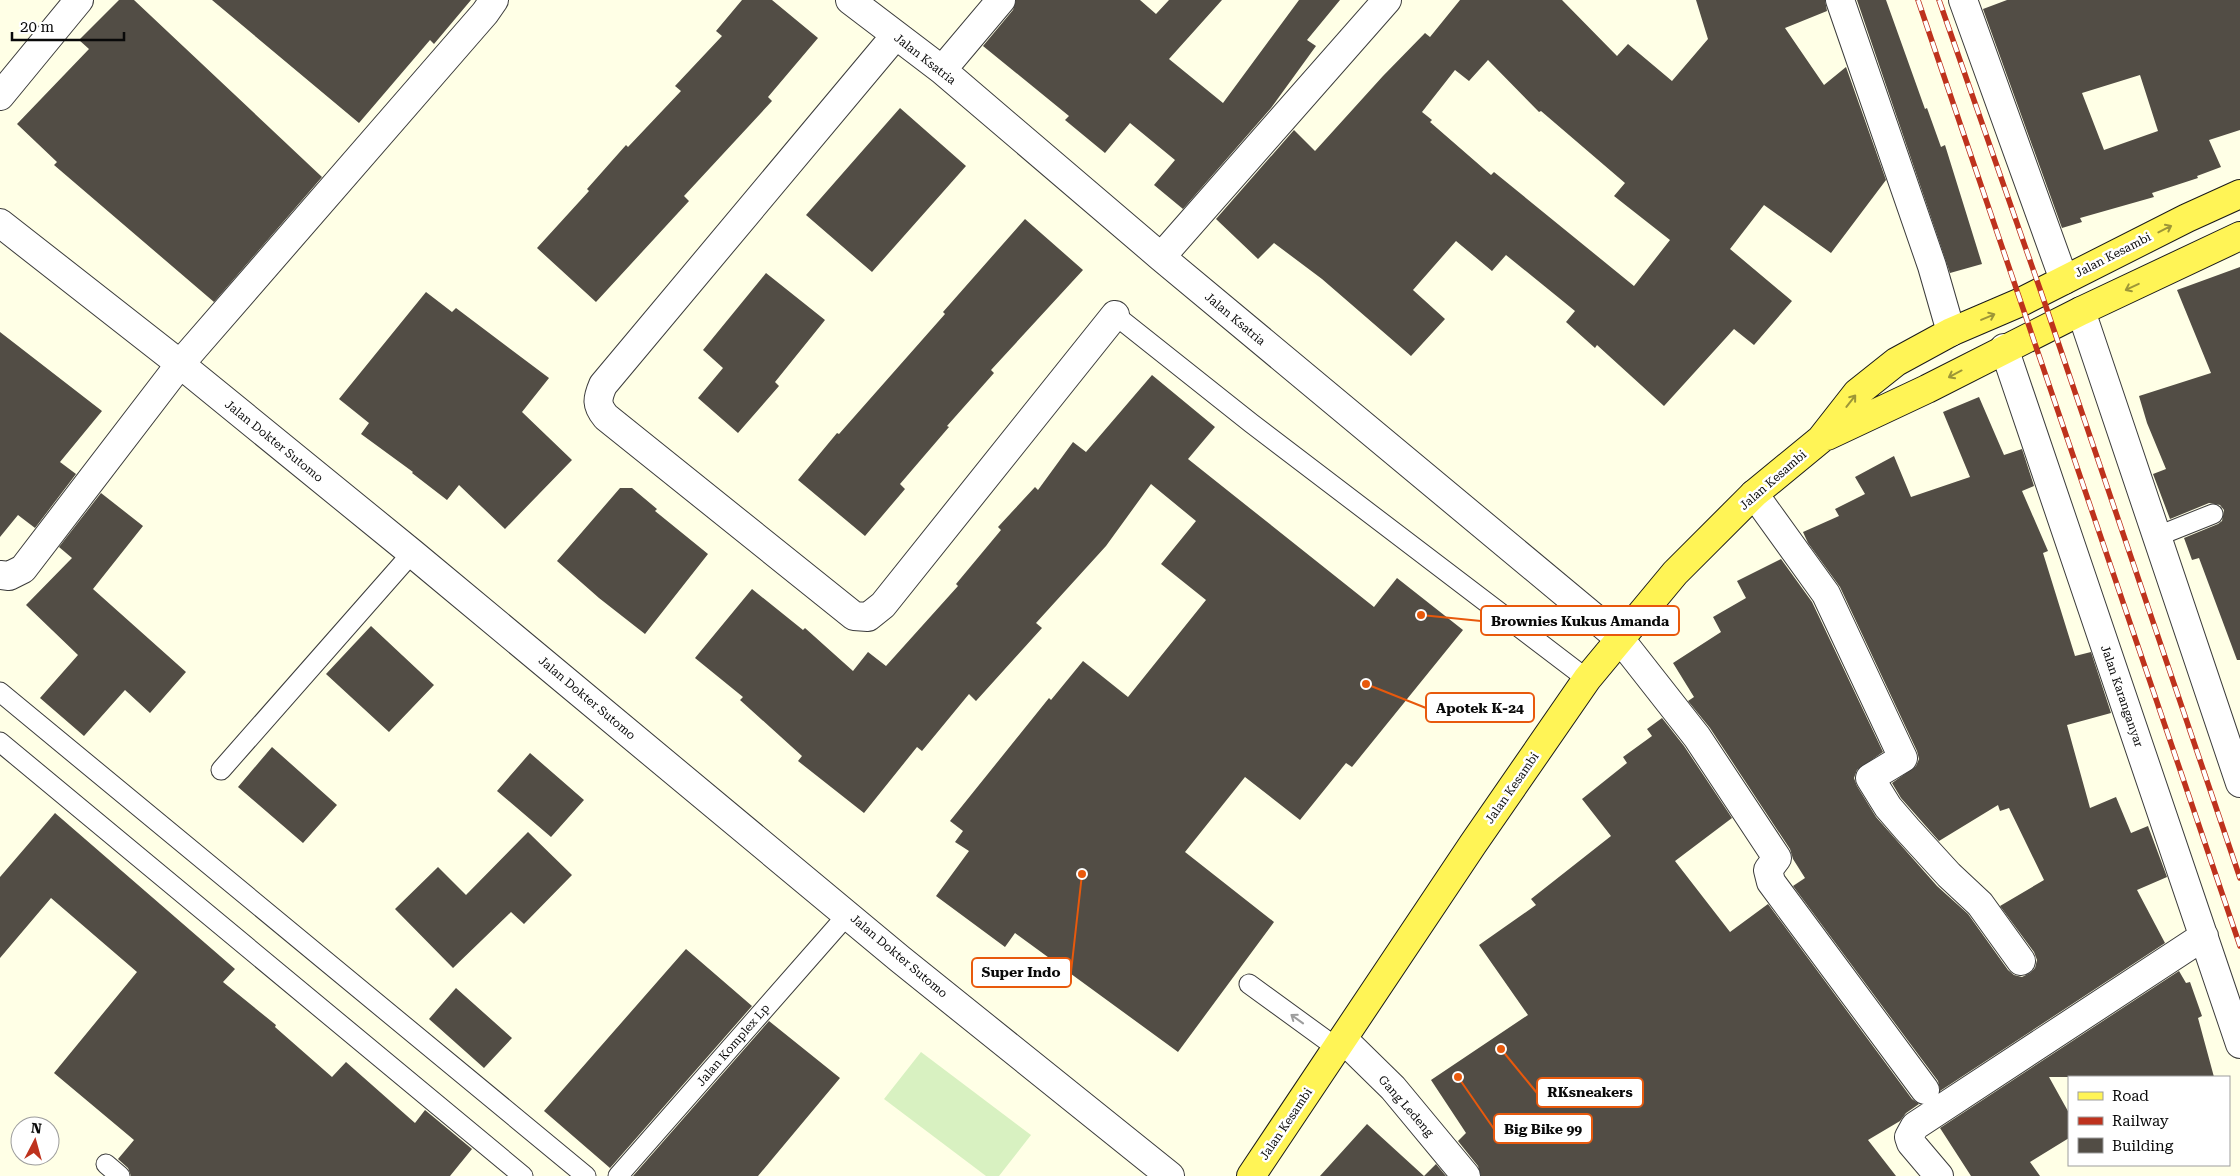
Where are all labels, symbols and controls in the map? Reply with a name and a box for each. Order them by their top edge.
scale bar [12,10,125,42]
text: 20 m [20,18,55,36]
street label: Jalan Ksatria [891,31,959,88]
one-way arrow [2157,224,2172,233]
street label: Jalan Kesambi [2073,230,2154,280]
one-way arrow [2125,282,2140,292]
street label: Jalan Ksatria [1202,290,1268,349]
one-way arrow [1980,311,1995,321]
one-way arrow [1948,369,1963,379]
one-way arrow [1845,395,1856,408]
street label: Jalan Dokter Sutomo [222,397,326,485]
street label: Jalan Kesambi [1737,447,1809,513]
callout: Brownies Kukus Amanda [1481,606,1679,635]
text: Brownies Kukus Amanda [1491,613,1670,629]
street label: Jalan Karanganyar [2098,643,2146,749]
street label: Jalan Dokter Sutomo [536,653,638,743]
callout: Apotek K-24 [1426,693,1534,722]
text: Apotek K-24 [1436,700,1524,716]
street label: Jalan Kesambi [1482,750,1542,826]
street label: Jalan Dokter Sutomo [848,911,950,1001]
callout: Super Indo [972,958,1071,987]
text: Super Indo [981,964,1061,980]
street label: Jalan Komplex Lp [694,1001,772,1089]
one-way arrow [1290,1014,1304,1024]
street label: Gang Ledeng [1376,1073,1437,1140]
legend [2068,1076,2230,1166]
callout: RKsneakers [1537,1078,1643,1107]
text: RKsneakers [1547,1084,1633,1100]
street label: Jalan Kesambi [1257,1085,1315,1163]
text: Road [2112,1087,2149,1105]
text: Railway [2112,1112,2169,1130]
callout: Big Bike 99 [1494,1114,1592,1143]
north arrow [10,1116,60,1166]
text: N [30,1120,43,1137]
text: Big Bike 99 [1504,1121,1582,1137]
text: Building [2112,1137,2174,1155]

